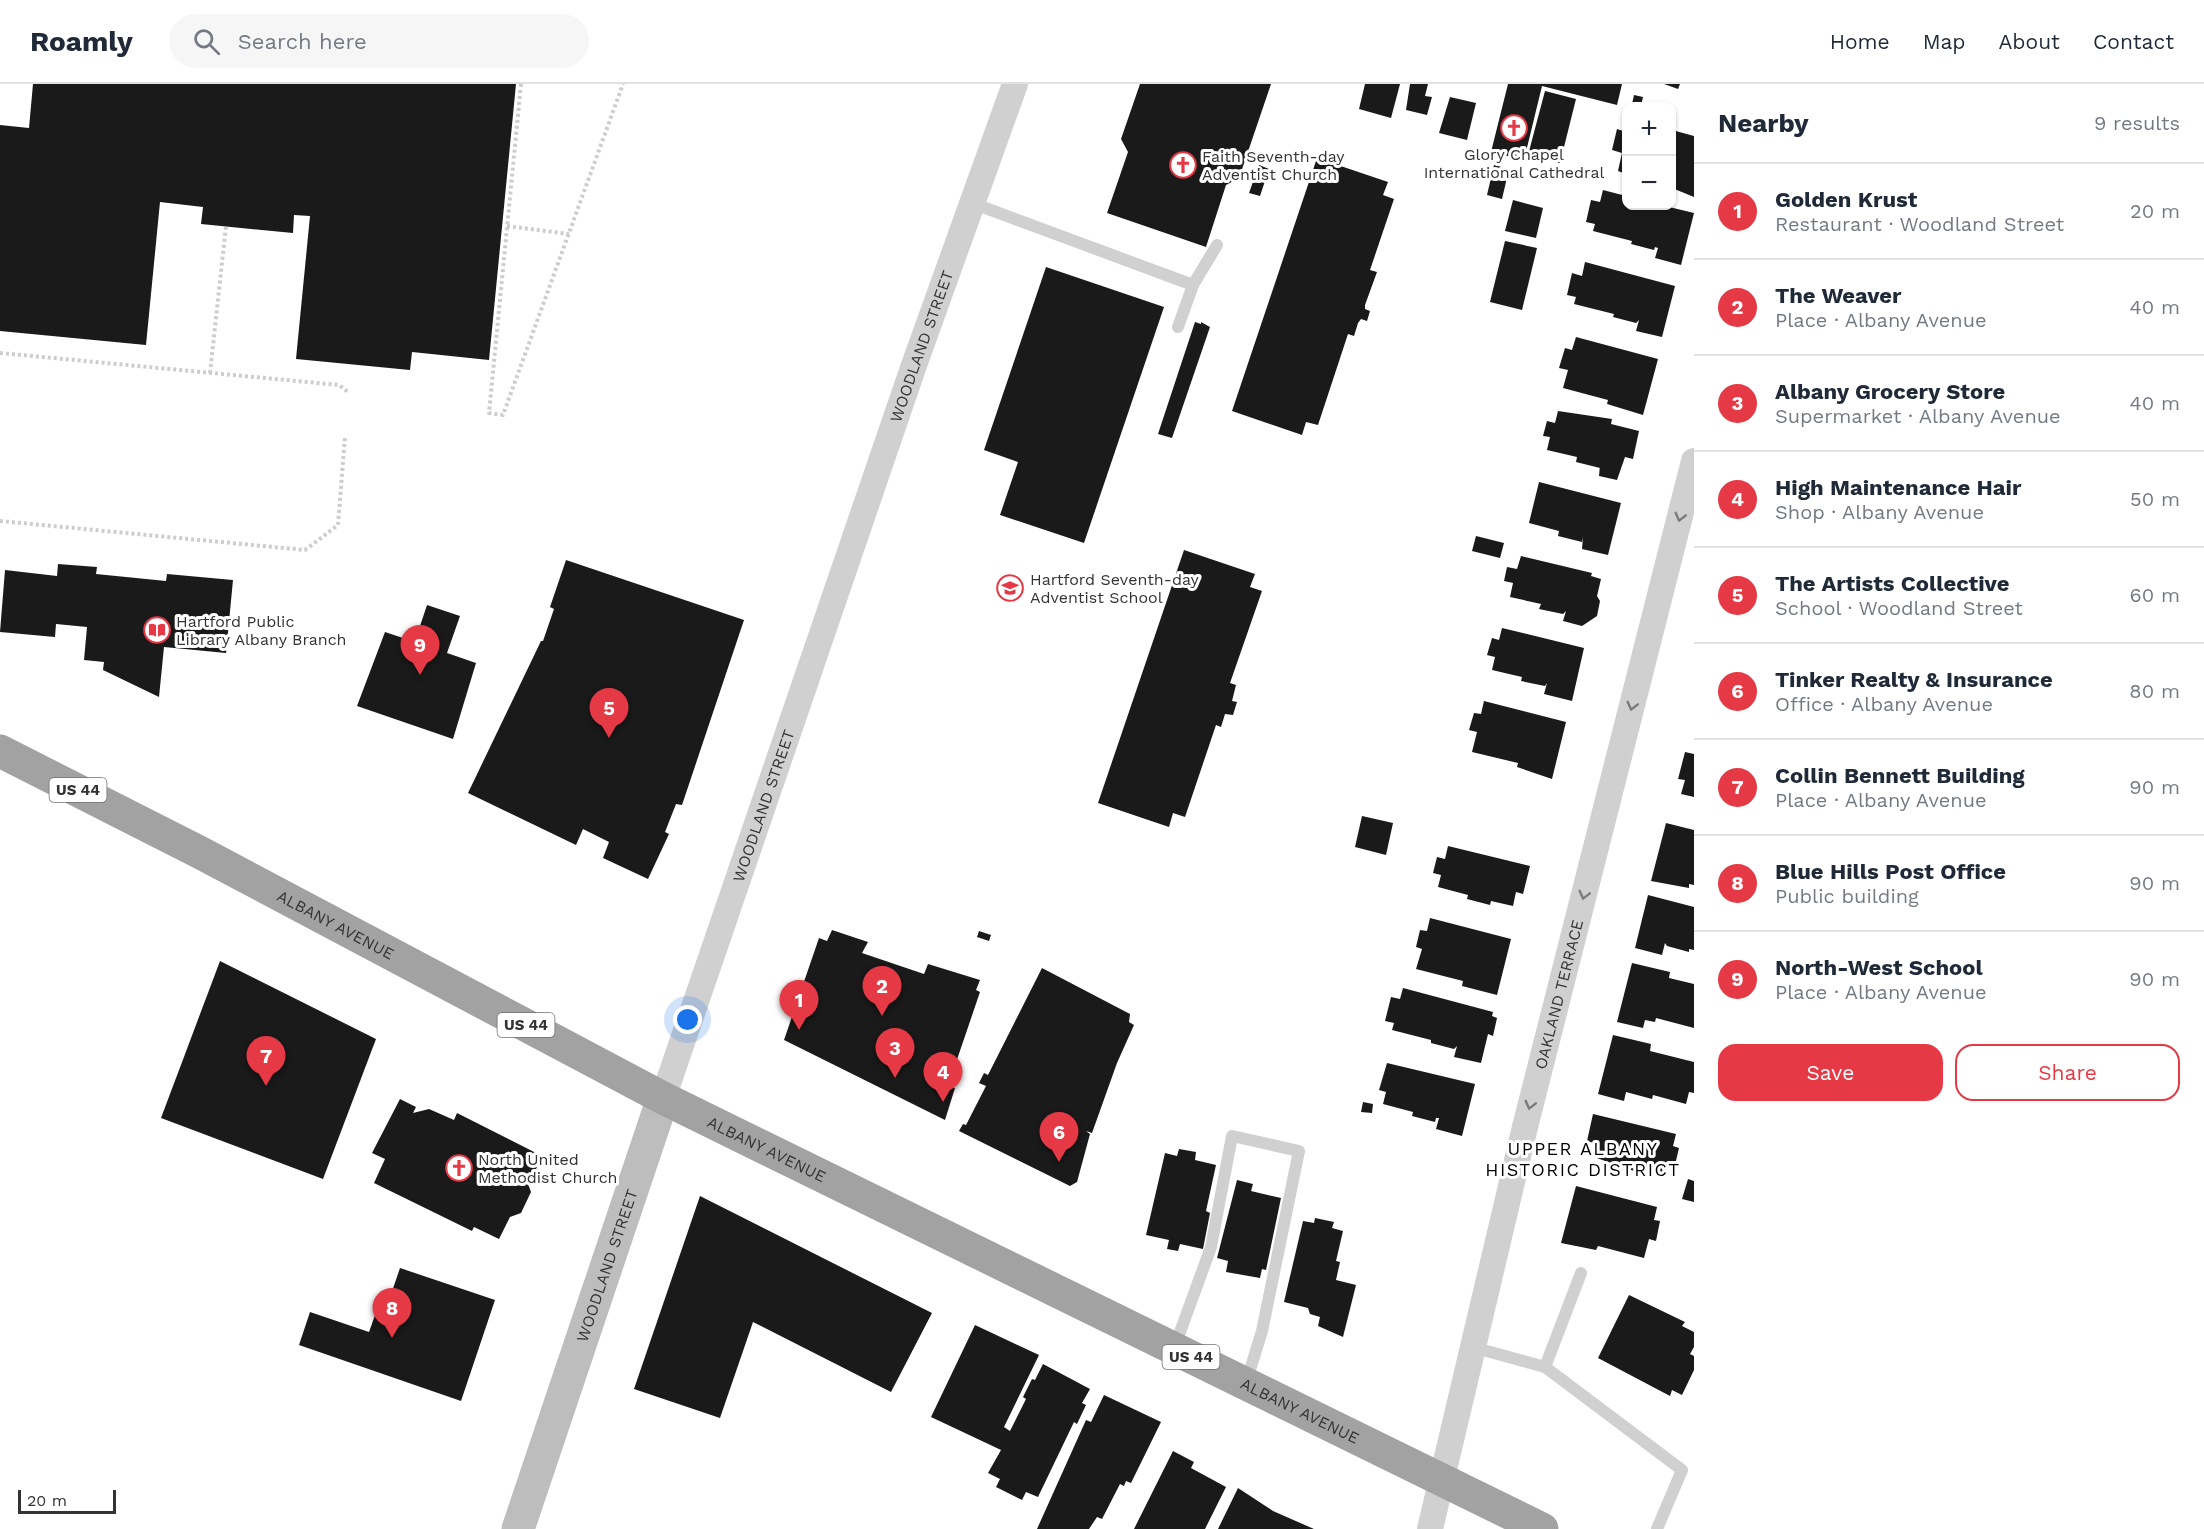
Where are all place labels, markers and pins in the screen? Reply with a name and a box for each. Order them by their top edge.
church icon: Glory Chapel International Cathedral [1499,113,1529,143]
place label: Glory Chapel International Cathedral [1424,145,1604,182]
place label: Faith Seventh-day Adventist Church [1202,147,1345,184]
church icon: Faith Seventh-day Adventist Church [1168,150,1198,180]
place label: Hartford Seventh-day Adventist School [1030,570,1200,607]
school or university icon: Hartford Seventh-day Adventist School [995,573,1025,603]
place label: Hartford Public Library Albany Branch [176,612,347,649]
library icon: Hartford Public Library Albany Branch [142,615,172,645]
pin: 9 [400,626,440,675]
pin: 5 [590,688,628,738]
pin: 2 [862,966,902,1016]
pin: 1 [780,980,818,1030]
pin: 3 [876,1028,914,1078]
pin: 7 [246,1036,286,1086]
pin: 4 [924,1052,962,1102]
pin: 6 [1040,1112,1078,1162]
place label: North United Methodist Church [478,1150,618,1187]
church icon: North United Methodist Church [444,1153,474,1183]
pin: 8 [372,1288,412,1338]

